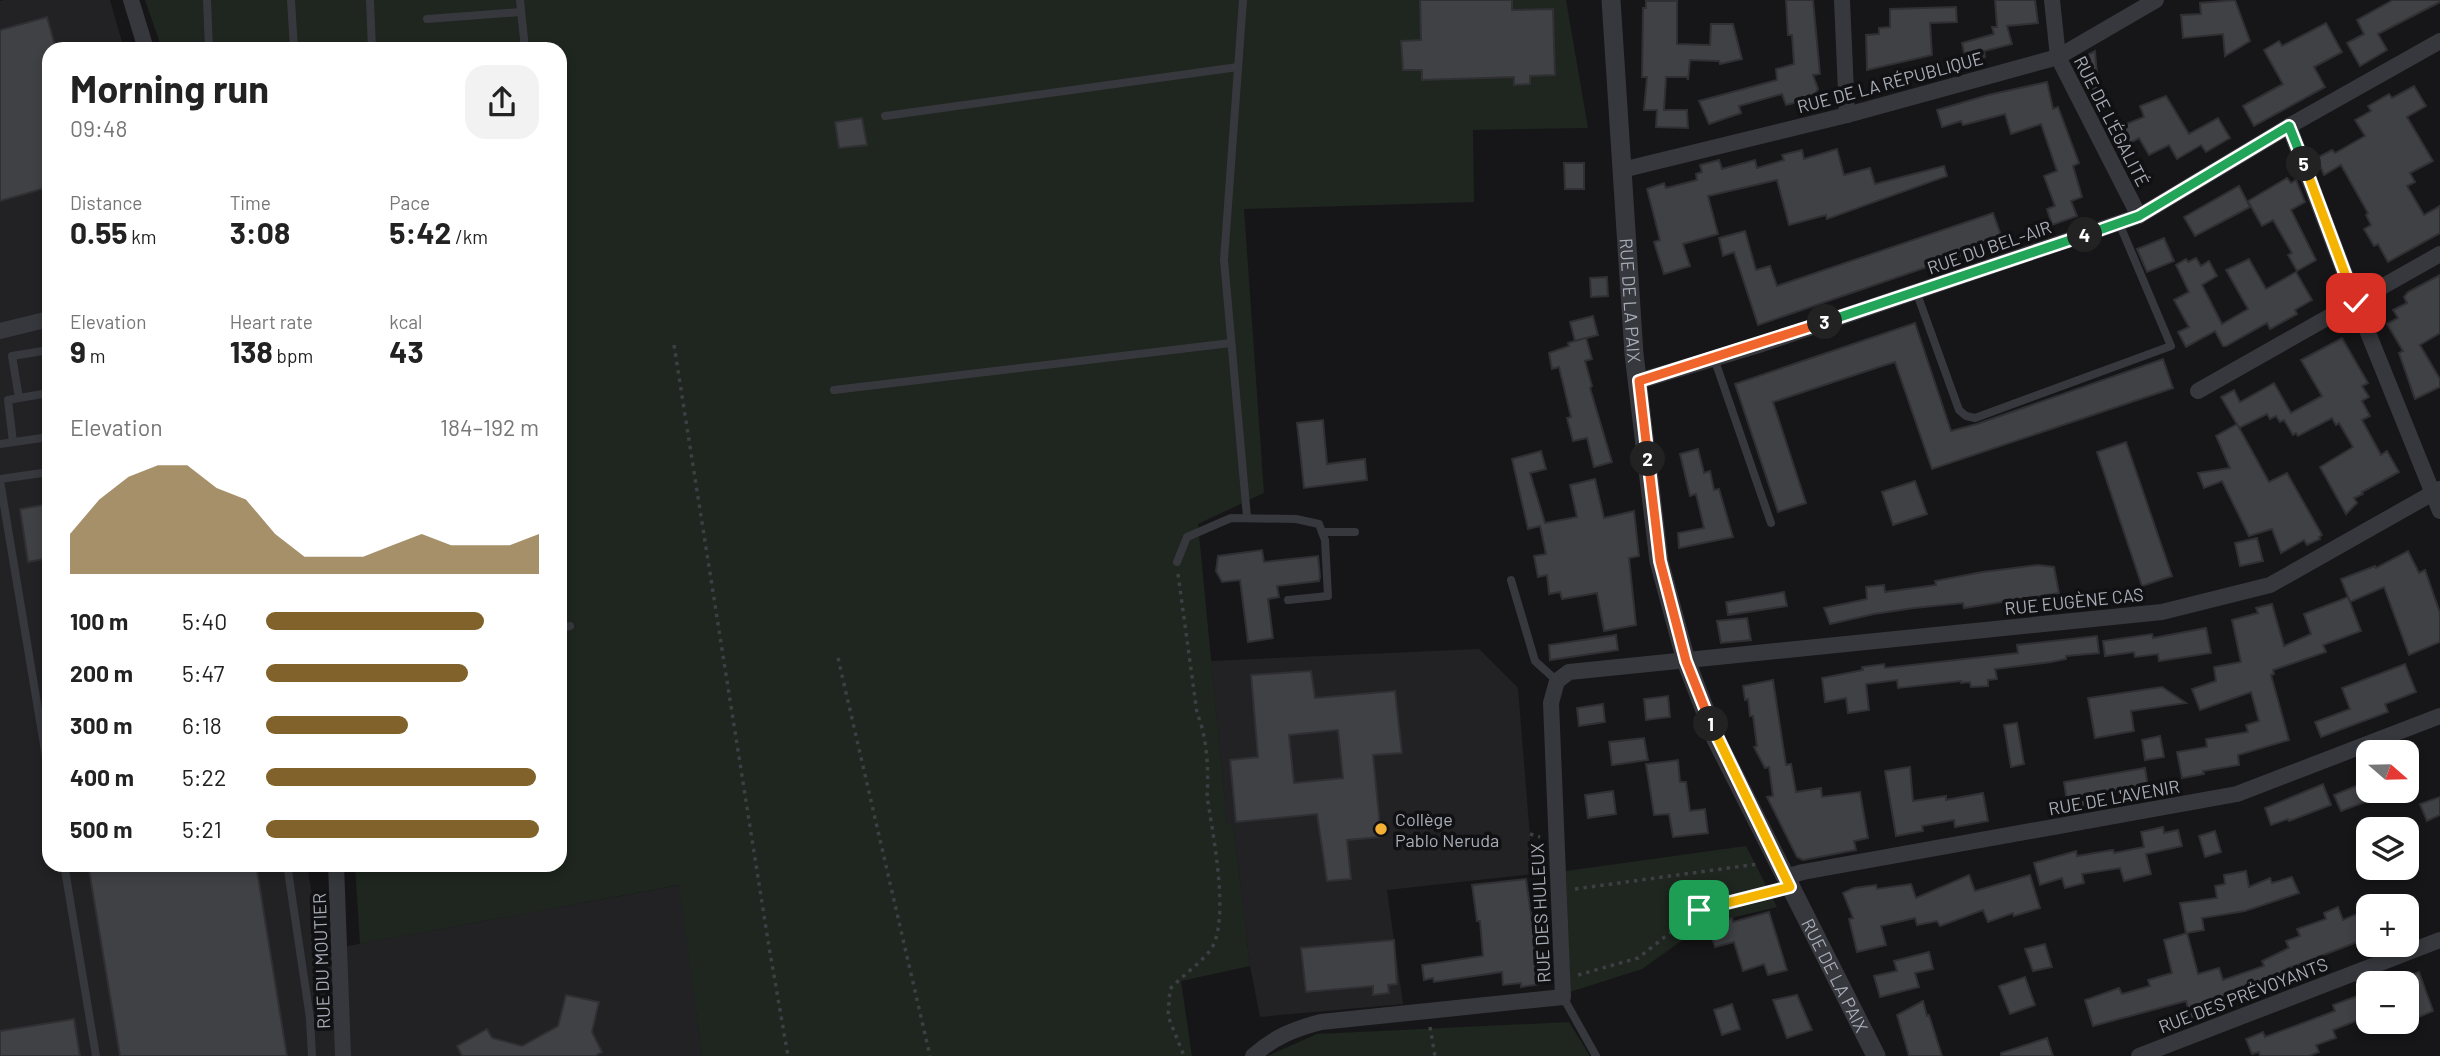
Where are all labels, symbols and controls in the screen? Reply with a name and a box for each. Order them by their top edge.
street label: RUE DE LA RÉPUBLIQUE [1795,47,1985,117]
street label: RUE DE L'ÉGALITÉ [2070,52,2154,190]
text: Morning run [70,65,269,111]
button: share [465,65,539,139]
text: 09:48 [70,114,127,142]
pin: 5 [2286,146,2322,182]
text: 5 [2298,152,2309,175]
text: Distance [70,191,142,214]
text: Time [230,191,271,214]
text: Pace [389,191,430,214]
text: 0.55 [70,214,128,250]
text: 3:08 [230,214,290,250]
text: 5:42 [389,214,451,250]
street label: RUE DU BEL-AIR [1924,215,2054,279]
pin: 4 [2068,218,2102,252]
text: 4 [2079,223,2090,246]
text: km [128,225,157,248]
text: /km [451,225,488,248]
street label: RUE DE LA PAIX [1615,237,1646,364]
pin [2326,273,2386,333]
icon: check [2337,284,2375,322]
pin: 3 [1808,304,1842,340]
text: Elevation [70,310,147,333]
text: Heart rate [230,310,313,333]
text: kcal [389,310,422,333]
text: 3 [1819,310,1830,333]
text: 9 [70,333,86,369]
text: 138 [230,333,273,369]
text: 43 [389,333,424,369]
text: m [86,344,105,367]
text: bpm [273,344,313,367]
text: Elevation [70,413,163,441]
text: 184–192 m [440,413,539,441]
pin: 2 [1630,442,1666,476]
text: 2 [1642,447,1653,470]
street label: RUE EUGÈNE CAS [2003,583,2145,619]
text: 100 m [70,607,128,635]
text: 5:40 [182,607,227,635]
text: 200 m [70,659,133,687]
text: 5:47 [182,659,224,687]
pin: 1 [1694,706,1728,742]
text: 300 m [70,711,132,739]
text: 6:18 [182,711,222,739]
text: 1 [1707,712,1714,735]
north arrow [2356,740,2418,803]
map controls [2356,740,2419,1034]
text: 400 m [70,763,134,791]
text: 5:22 [182,763,226,791]
street label: RUE DE L'AVENIR [2047,775,2181,819]
place label: Collège Pablo Neruda [1395,808,1499,851]
text: 500 m [70,815,132,843]
text: 5:21 [182,815,222,843]
button: layers [2356,817,2419,880]
marker: Collège Pablo Neruda [1373,821,1389,837]
street label: RUE DES HULEUX [1525,842,1555,984]
pin [1669,880,1729,940]
icon: arrive [1680,891,1718,929]
street label: RUE DU MOUTIER [308,893,334,1029]
button: + [2356,894,2419,957]
street label: RUE DE LA PAIX [1797,915,1873,1036]
street label: RUE DES PRÉVOYANTS [2155,953,2331,1037]
button: − [2356,971,2419,1034]

